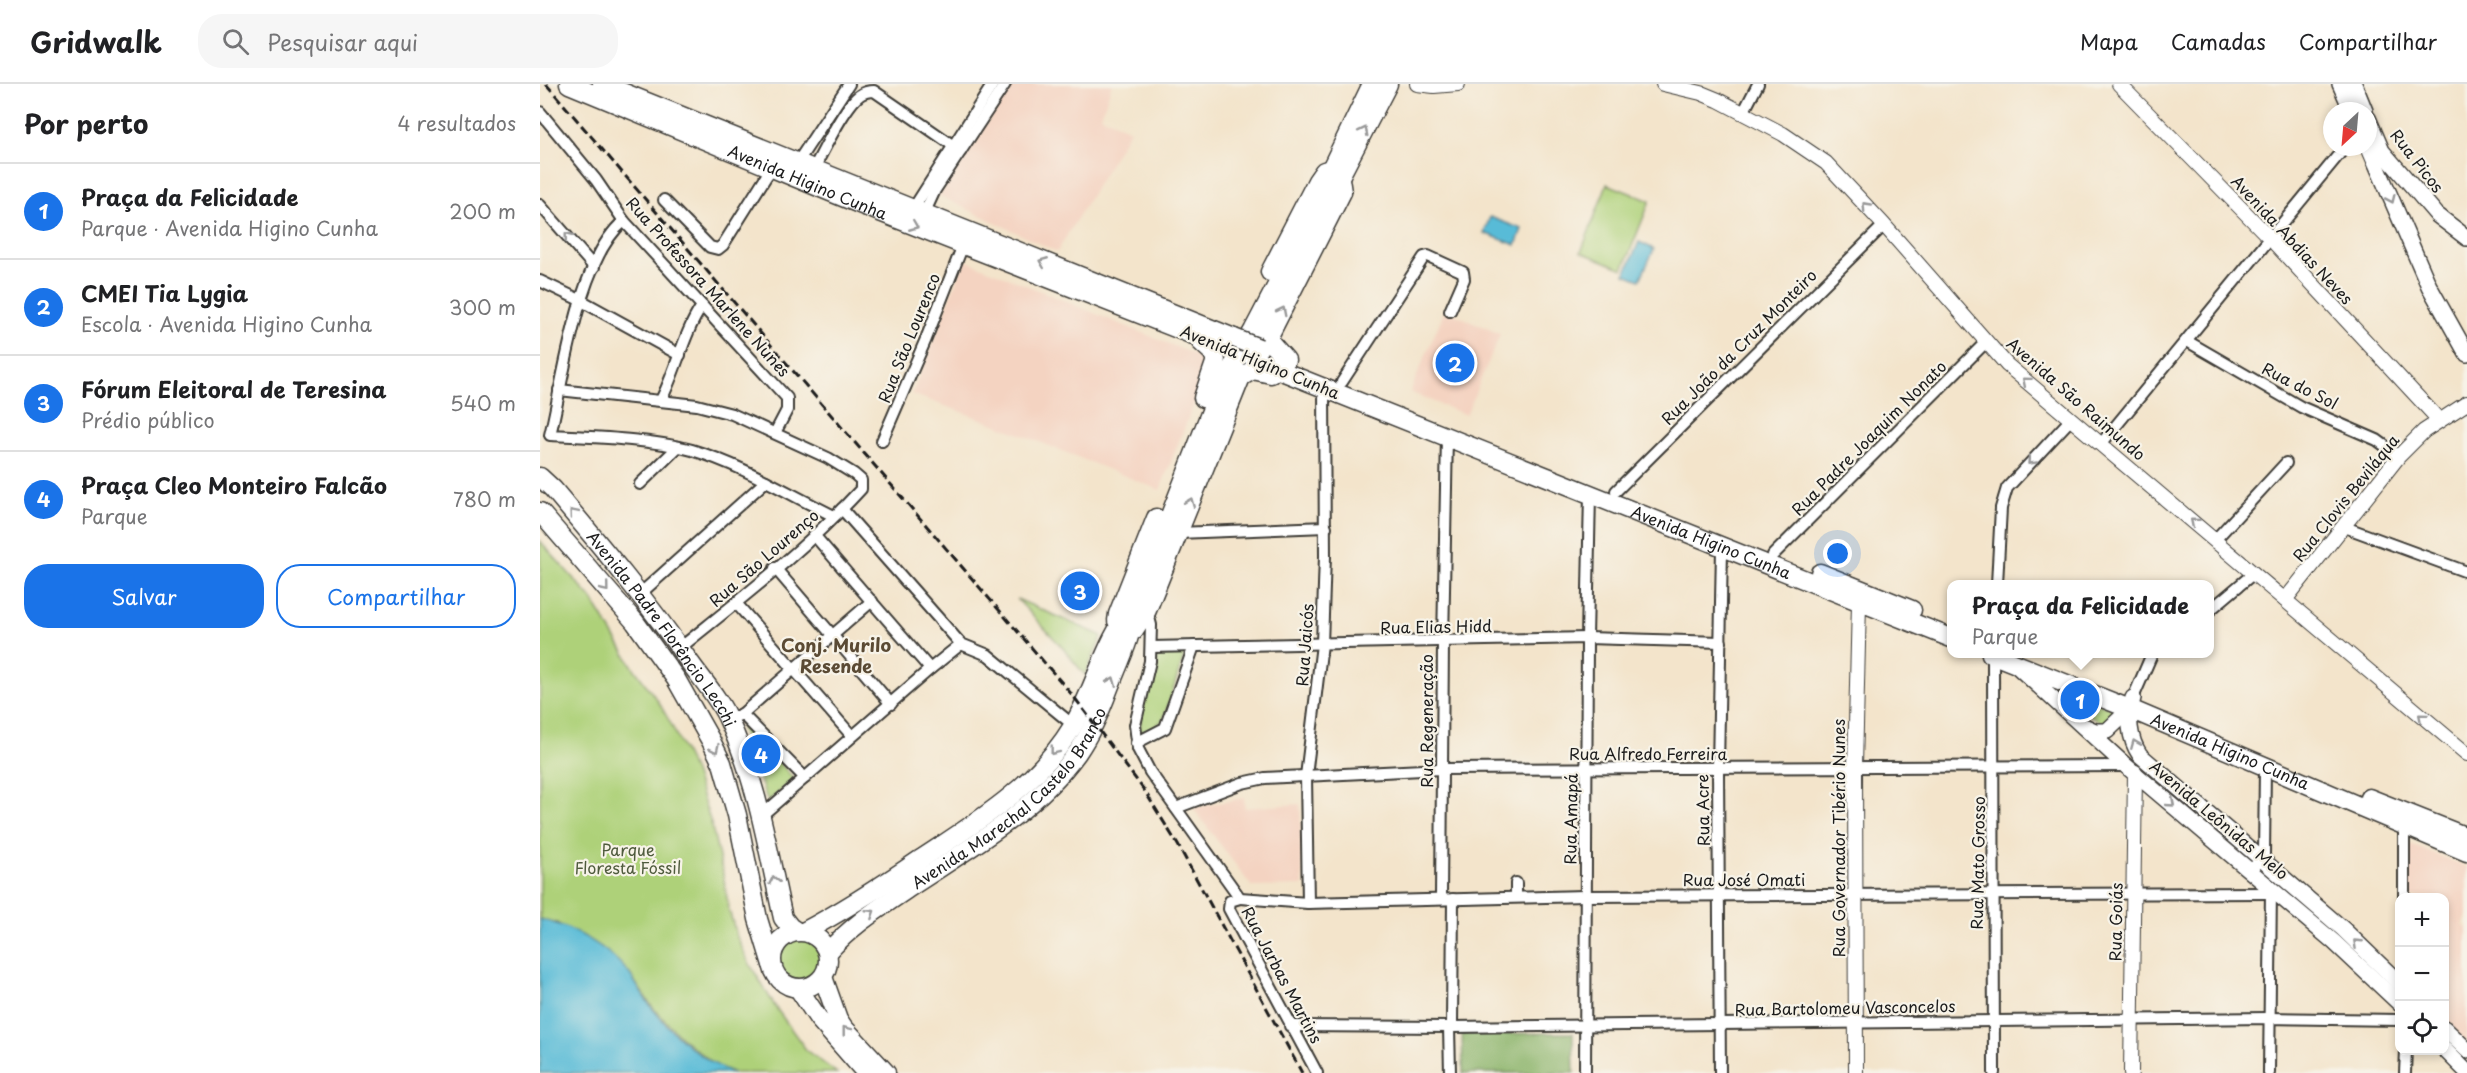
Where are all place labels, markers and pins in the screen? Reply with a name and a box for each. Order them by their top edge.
pin: 2 [1436,340,1474,386]
pin: 3 [1060,568,1100,614]
pin: 1 [2060,678,2100,722]
pin: 4 [742,732,780,776]

